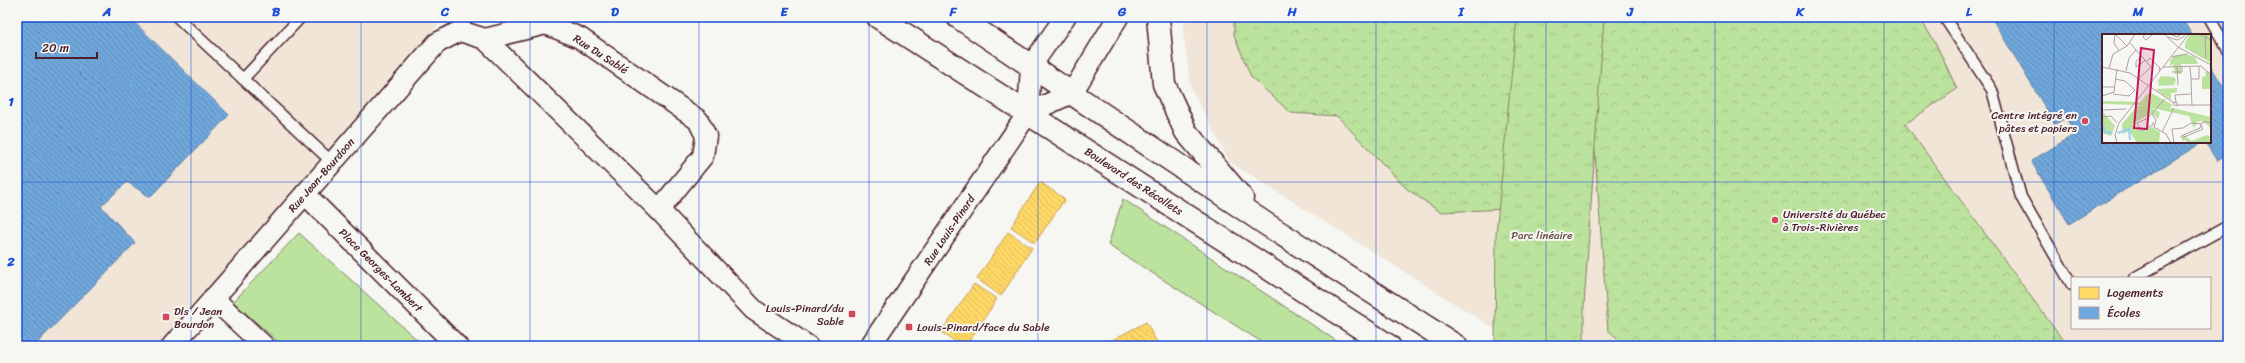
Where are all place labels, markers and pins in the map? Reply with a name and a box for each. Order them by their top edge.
place label: Centre intégré en pâtes et papiers [1991,106,2078,138]
marker: Centre intégré en pâtes et papiers [2080,116,2090,126]
place label: Université du Québec à Trois-Rivières [1783,205,1887,237]
marker: Université du Québec à Trois-Rivières [1770,215,1780,225]
place label: Louis-Pinard/du Sable [766,299,844,331]
place label: Dls / Jean Bourdon [174,302,222,334]
marker: Louis-Pinard/du Sable [847,309,857,319]
marker: Dls / Jean Bourdon [161,312,171,322]
place label: Louis-Pinard/face du Sable [917,318,1050,337]
marker: Louis-Pinard/face du Sable [904,322,914,332]

